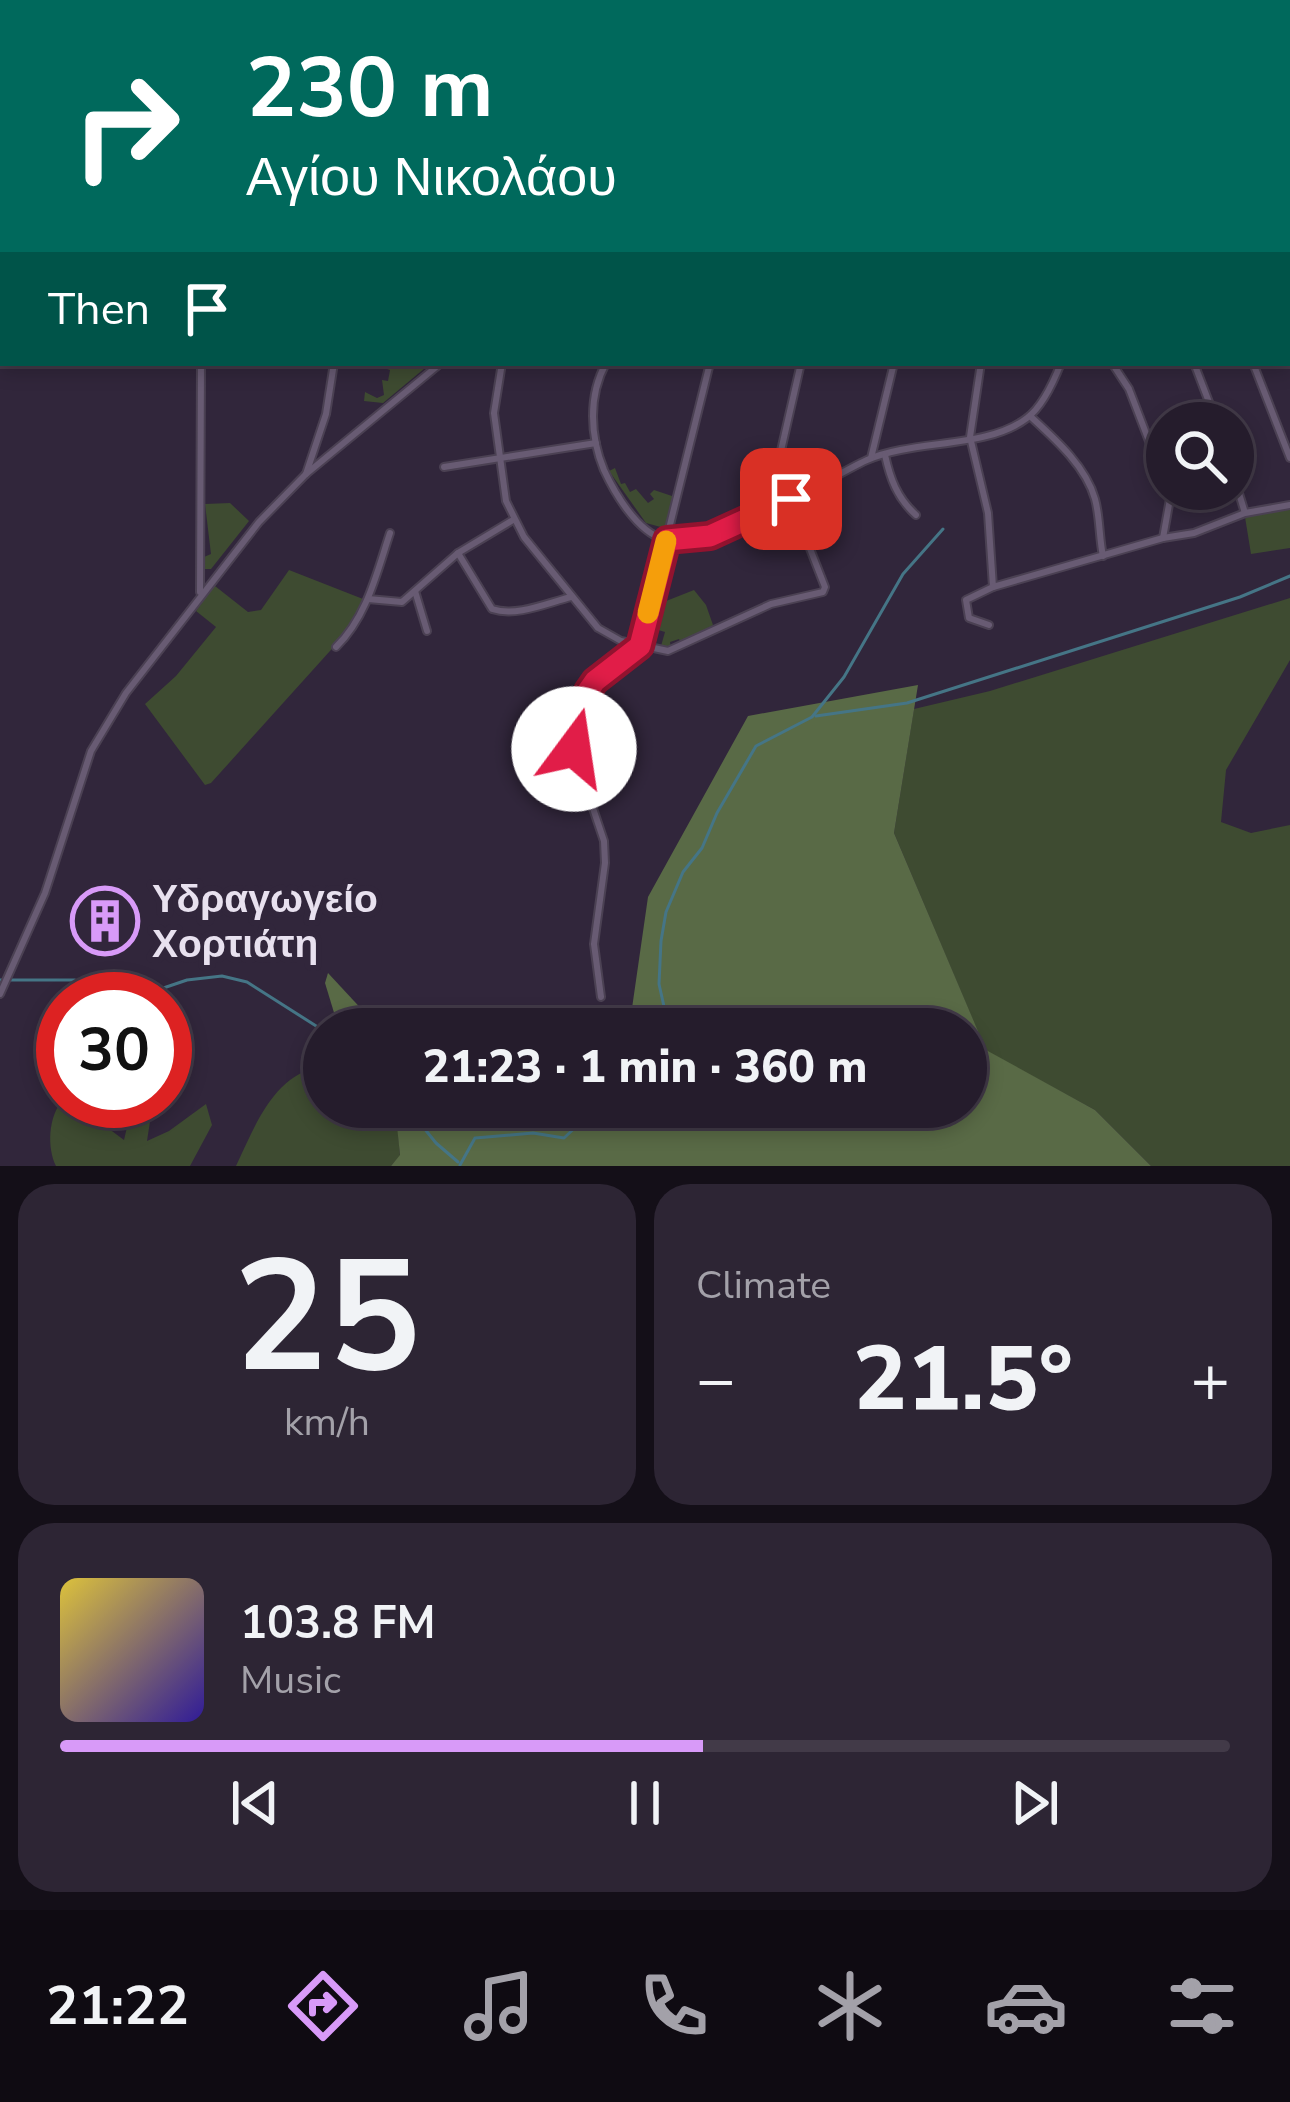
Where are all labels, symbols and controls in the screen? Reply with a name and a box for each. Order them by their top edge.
text: 230 m [246,31,494,146]
icon: right [48,48,204,204]
text: Αγίου Νικολάου [246,140,617,214]
icon: arrive [174,276,240,342]
text: Then [48,279,150,340]
map controls [1146,402,1254,510]
button: search [1146,402,1254,510]
pin [740,448,842,550]
icon: arrive [758,466,824,532]
position arrow [511,686,637,812]
place label: Υδραγωγείο Χορτιάτη [152,873,378,971]
building icon: Υδραγωγείο Χορτιάτη [70,886,140,956]
speed limit sign: 30 [36,972,192,1128]
text: 21:23 · 1 min · 360 m [422,1037,868,1098]
text: 25 [233,1211,421,1424]
text: Climate [696,1259,831,1312]
text: 21.5° [853,1318,1073,1441]
text: − [696,1335,736,1425]
text: + [1190,1335,1230,1425]
text: km/h [284,1396,370,1449]
text: 103.8 FM [240,1593,436,1654]
text: Music [240,1654,341,1707]
icon: previous [222,1770,288,1836]
icon: pause [612,1770,678,1836]
icon: next [1002,1770,1068,1836]
icon: directions [281,1964,365,2048]
icon: music [457,1964,541,2048]
icon: phone [632,1964,716,2048]
icon: climate [808,1964,892,2048]
icon: car [984,1964,1068,2048]
icon: filters [1160,1964,1244,2048]
text: 21:22 [46,1969,189,2043]

